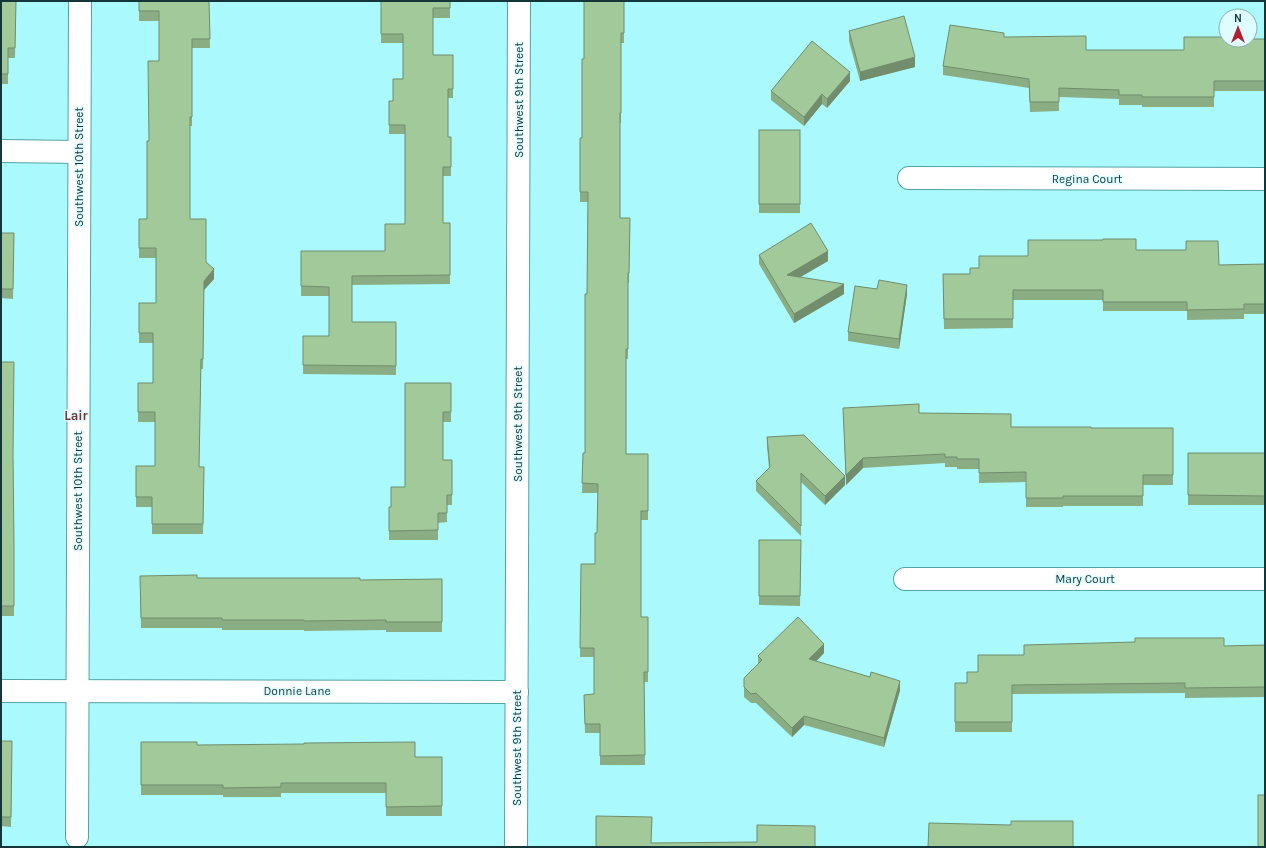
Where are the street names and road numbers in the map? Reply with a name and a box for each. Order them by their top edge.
street label: Southwest 9th Street [512,42,526,158]
street label: Southwest 10th Street [72,107,86,227]
street label: Regina Court [1052,172,1123,186]
street label: Southwest 9th Street [511,366,525,482]
street label: Southwest 10th Street [71,431,85,551]
street label: Mary Court [1055,572,1115,586]
street label: Donnie Lane [263,684,331,698]
street label: Southwest 9th Street [510,690,524,806]

